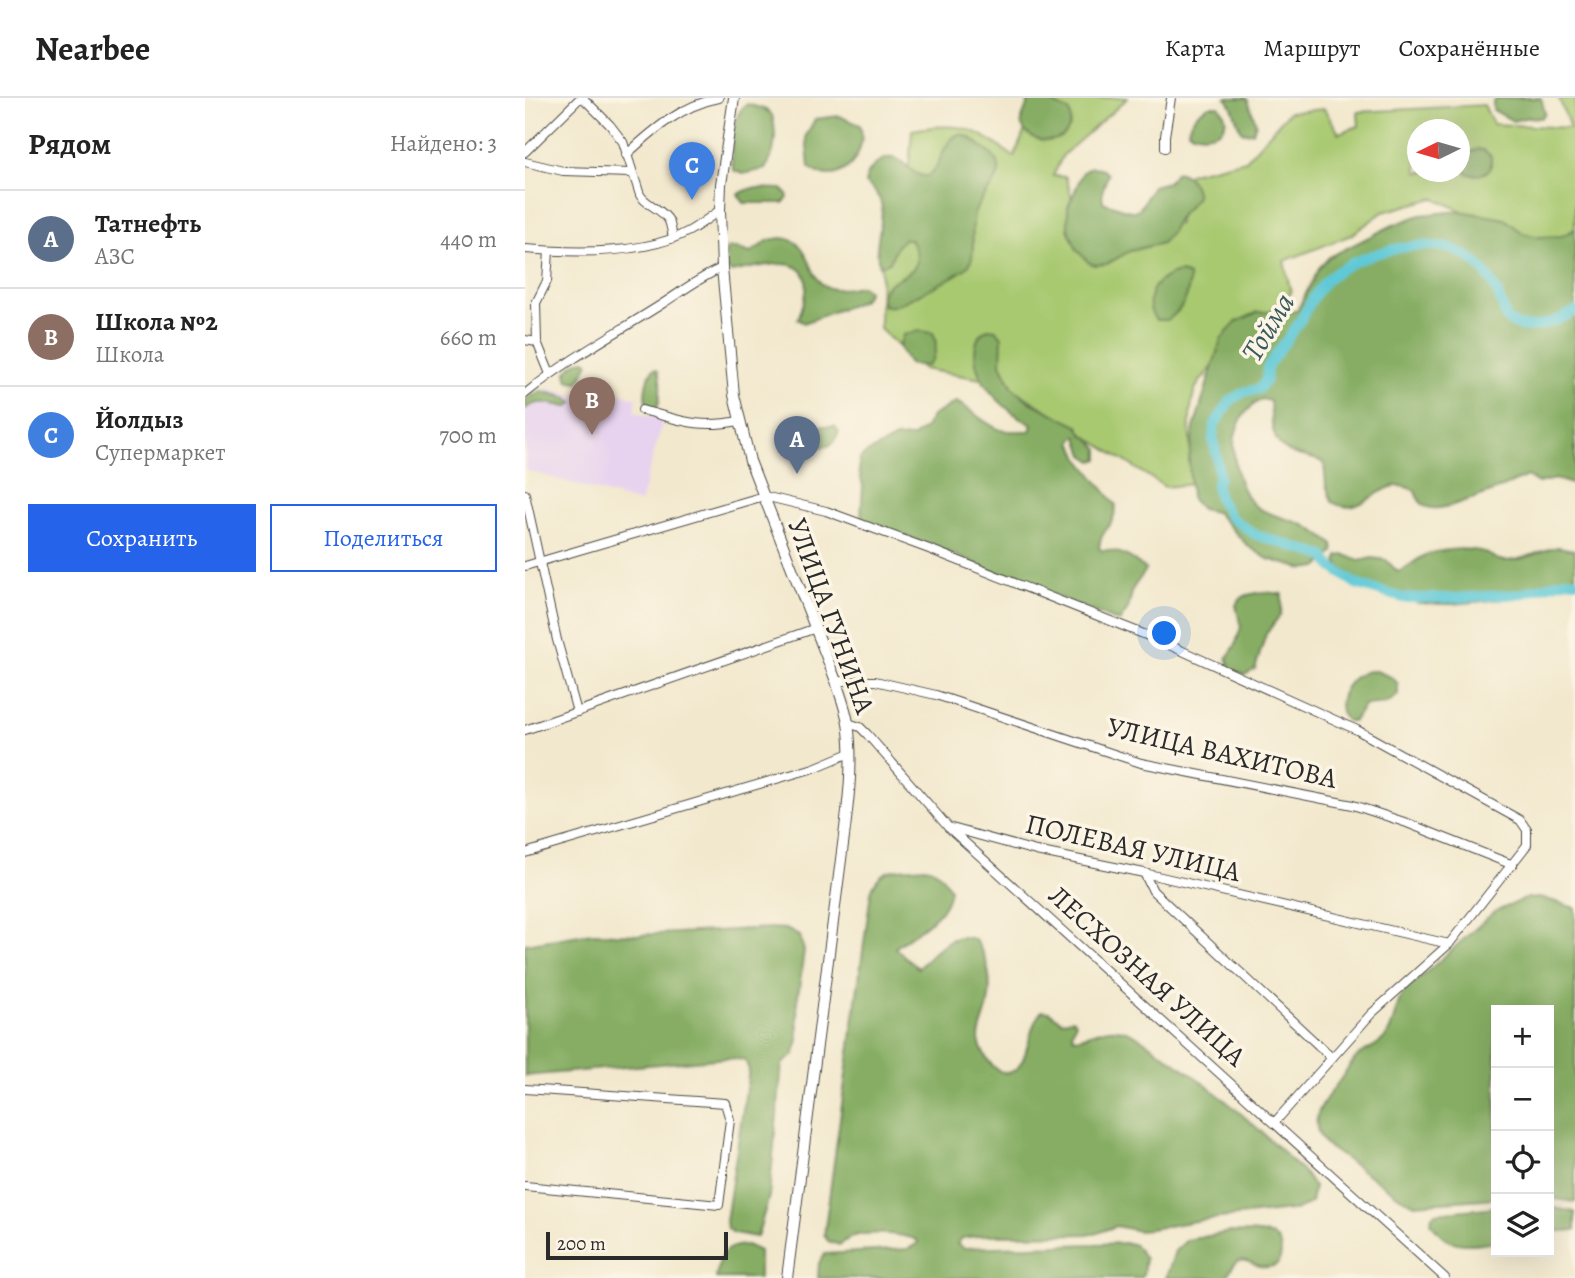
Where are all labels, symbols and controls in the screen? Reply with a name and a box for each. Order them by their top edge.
text: Nearbee [35,26,150,71]
text: Карта [1165,32,1225,64]
text: Маршрут [1263,32,1361,64]
text: Сохранённые [1399,32,1540,64]
north arrow [1407,119,1470,182]
text: Рядом [28,124,111,164]
text: Найдено: 3 [390,128,497,159]
pin: C [669,142,715,200]
text: Татнефть [95,206,201,241]
text: A [44,224,58,255]
text: 440 m [440,224,497,255]
text: АЗС [95,241,135,272]
water label: Тойма [1232,285,1304,369]
text: Школа №2 [95,304,218,339]
text: B [44,322,58,353]
text: 660 m [440,322,497,353]
text: Школа [95,339,164,370]
pin: B [569,377,615,435]
text: Йолдыз [95,402,184,437]
pin: A [774,416,820,474]
text: C [44,420,58,451]
text: 700 m [439,420,497,451]
text: Супермаркет [95,437,226,468]
button: Сохранить [28,504,256,572]
button: Поделиться [270,504,497,572]
street label: УЛИЦА ГУНИНА [778,513,884,720]
your location [1147,616,1181,650]
street label: УЛИЦА ВАХИТОВА [1103,708,1341,798]
street label: ПОЛЕВАЯ УЛИЦА [1022,805,1245,891]
street label: ЛЕСХОЗНАЯ УЛИЦА [1040,877,1254,1075]
map controls [1491,1005,1554,1257]
button: + [1491,1005,1554,1068]
button: − [1491,1068,1554,1131]
button: locate [1491,1131,1554,1194]
button: layers [1491,1194,1554,1257]
scale bar [546,1229,728,1261]
text: 200 m [557,1231,606,1257]

